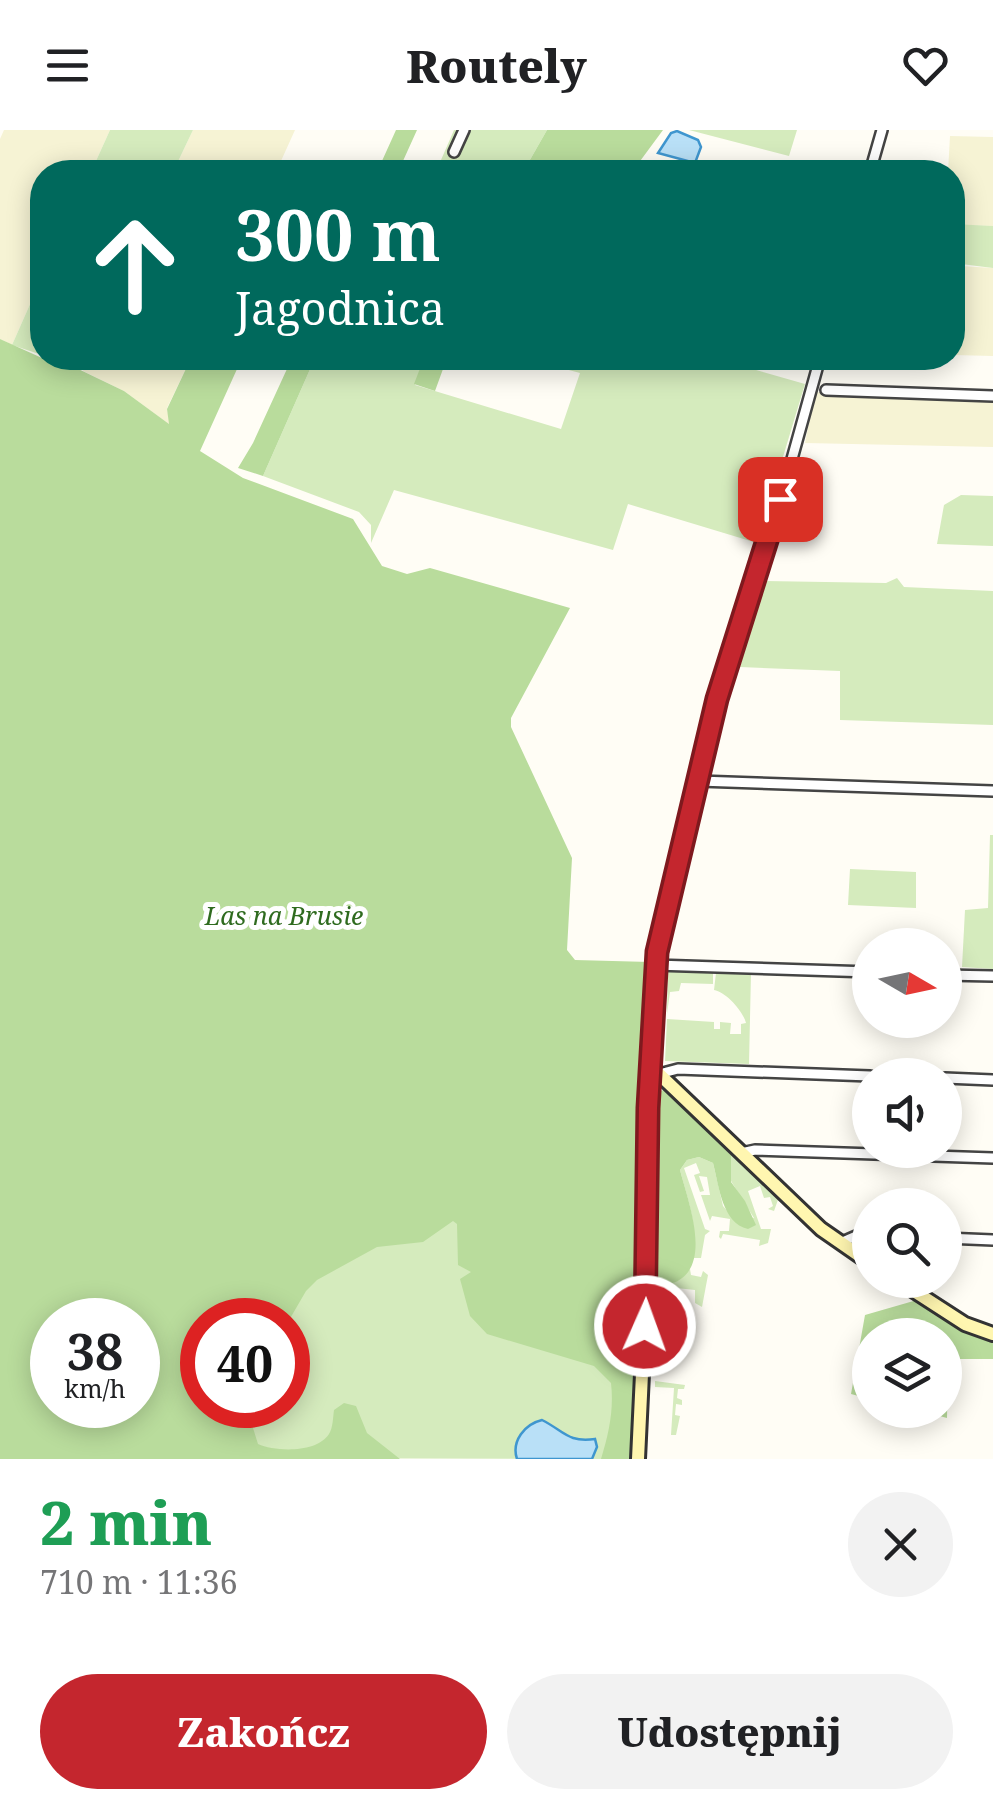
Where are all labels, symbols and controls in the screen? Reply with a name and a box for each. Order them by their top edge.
text: Routely [406,35,587,96]
icon: menu [40,38,95,93]
icon: heart [898,38,953,93]
text: 300 m [235,186,441,282]
icon: ahead [70,200,200,330]
text: Jagodnica [235,277,445,338]
pin [738,457,823,542]
icon: arrive [753,472,808,527]
park label: Las na Brusie [204,898,363,932]
north arrow [852,928,962,1038]
map controls [852,928,962,1428]
button: sound [852,1058,962,1168]
button: search [852,1188,962,1298]
position arrow [593,1274,697,1378]
speed limit sign: 40 [180,1298,310,1428]
text: 38 [67,1317,123,1385]
button: layers [852,1318,962,1428]
text: km/h [64,1371,126,1405]
text: 2 min [40,1481,212,1563]
button: close [848,1492,953,1597]
text: 710 m · 11:36 [40,1560,238,1603]
button: Zakończ [40,1674,487,1789]
button: Udostępnij [507,1674,953,1789]

